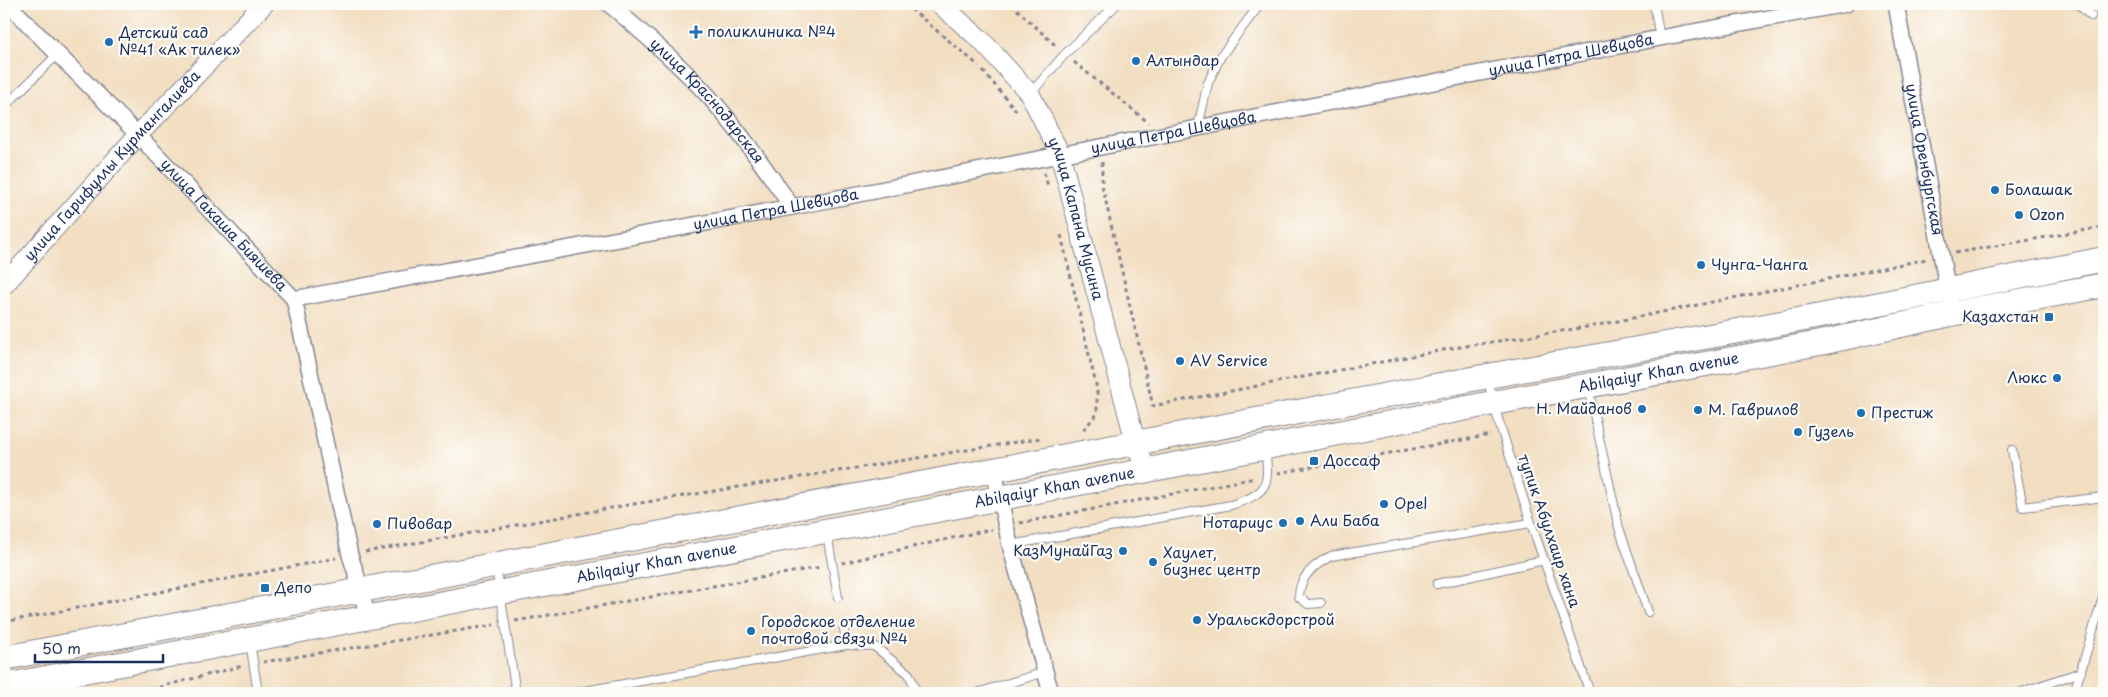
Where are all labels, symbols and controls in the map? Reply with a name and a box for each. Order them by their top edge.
place label: поликлиника №4 [707,19,836,42]
place label: Детский сад №41 «Ак тилек» [118,20,241,60]
marker: поликлиника №4 [689,25,703,39]
street label: улица Петра Шевцова [1486,26,1656,81]
street label: улица Краснодарская [645,31,771,168]
marker: Детский сад №41 «Ак тилек» [103,36,115,48]
place label: Алтындар [1146,48,1219,71]
marker: Алтындар [1130,55,1142,67]
street label: улица Гарифуллы Курмангалиева [18,64,205,266]
street label: улица Оренбургская [1901,81,1950,237]
street label: улица Петра Шевцова [1089,104,1258,159]
street label: улица Капана Мусина [1043,132,1111,303]
street label: улица Гакаша Бияшева [156,152,294,296]
place label: Болашак [2005,177,2072,200]
street label: улица Петра Шевцова [691,181,861,235]
marker: Болашак [1989,184,2001,196]
place label: Ozon [2029,202,2065,225]
marker: Ozon [2013,209,2025,221]
place label: Чунга-Чанга [1711,252,1809,275]
marker: Чунга-Чанга [1695,259,1707,271]
place label: Казахстан [1962,304,2039,327]
marker: Казахстан [2043,311,2055,323]
street label: Abilqaiyr Khan avenue [1576,345,1740,397]
place label: AV Service [1190,348,1268,371]
marker: AV Service [1174,355,1186,367]
place label: Люкс [2007,365,2047,388]
marker: Люкс [2051,372,2063,384]
place label: Н. Майданов [1536,396,1632,419]
place label: М. Гаврилов [1708,397,1799,420]
place label: Престиж [1871,400,1933,423]
marker: Н. Майданов [1636,403,1648,415]
marker: М. Гаврилов [1692,404,1704,416]
marker: Престиж [1855,407,1867,419]
place label: Гузель [1808,419,1854,442]
marker: Гузель [1792,426,1804,438]
place label: Доссаф [1323,448,1381,471]
street label: тупик Абулхаир хана [1513,451,1588,611]
marker: Доссаф [1308,455,1320,467]
street label: Abilqaiyr Khan avenue [972,460,1136,513]
place label: Opel [1394,491,1427,514]
marker: Opel [1378,498,1390,510]
place label: Али Баба [1310,508,1380,531]
place label: Нотариус [1203,510,1273,533]
place label: Пивовар [387,511,452,534]
marker: Али Баба [1294,515,1306,527]
marker: Нотариус [1277,517,1289,529]
marker: Пивовар [371,518,383,530]
street label: Abilqaiyr Khan avenue [574,535,738,588]
place label: КазМунайГаз [1013,538,1113,561]
place label: Хаулет, бизнес центр [1163,540,1261,580]
marker: КазМунайГаз [1117,545,1129,557]
marker: Хаулет, бизнес центр [1147,556,1159,568]
place label: Депо [274,575,312,598]
marker: Депо [259,582,271,594]
place label: Уральскдорстрой [1207,607,1335,630]
place label: Городское отделение почтовой связи №4 [761,609,915,649]
marker: Уральскдорстрой [1191,614,1203,626]
marker: Городское отделение почтовой связи №4 [745,625,757,637]
scale bar [35,632,162,664]
text: 50 m [42,636,81,659]

